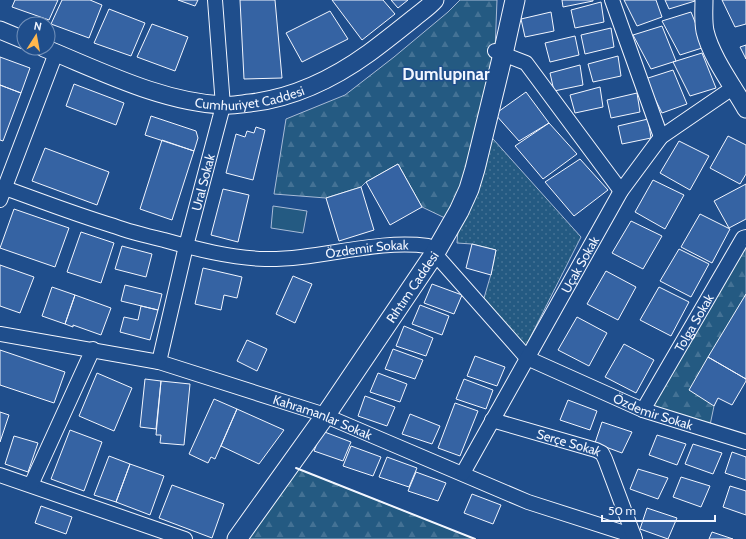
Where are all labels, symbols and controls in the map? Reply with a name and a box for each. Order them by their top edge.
north arrow [16,16,56,56]
text: N [33,19,43,34]
district label: Dumlupınar [402,64,490,84]
street label: Cumhuriyet Caddesi [194,82,306,113]
street label: Ural Sokak [188,152,218,212]
street label: Uçak Sokak [558,233,602,296]
street label: Özdemir Sokak [324,237,409,262]
street label: Rıhtım Caddesi [382,248,442,326]
street label: Tolga Sokak [671,291,717,355]
street label: Özdemir Sokak [611,390,695,433]
street label: Kahramanlar Sokak [271,391,375,443]
street label: Serçe Sokak [535,425,604,459]
scale bar [602,497,715,523]
text: 50 m [608,503,636,518]

